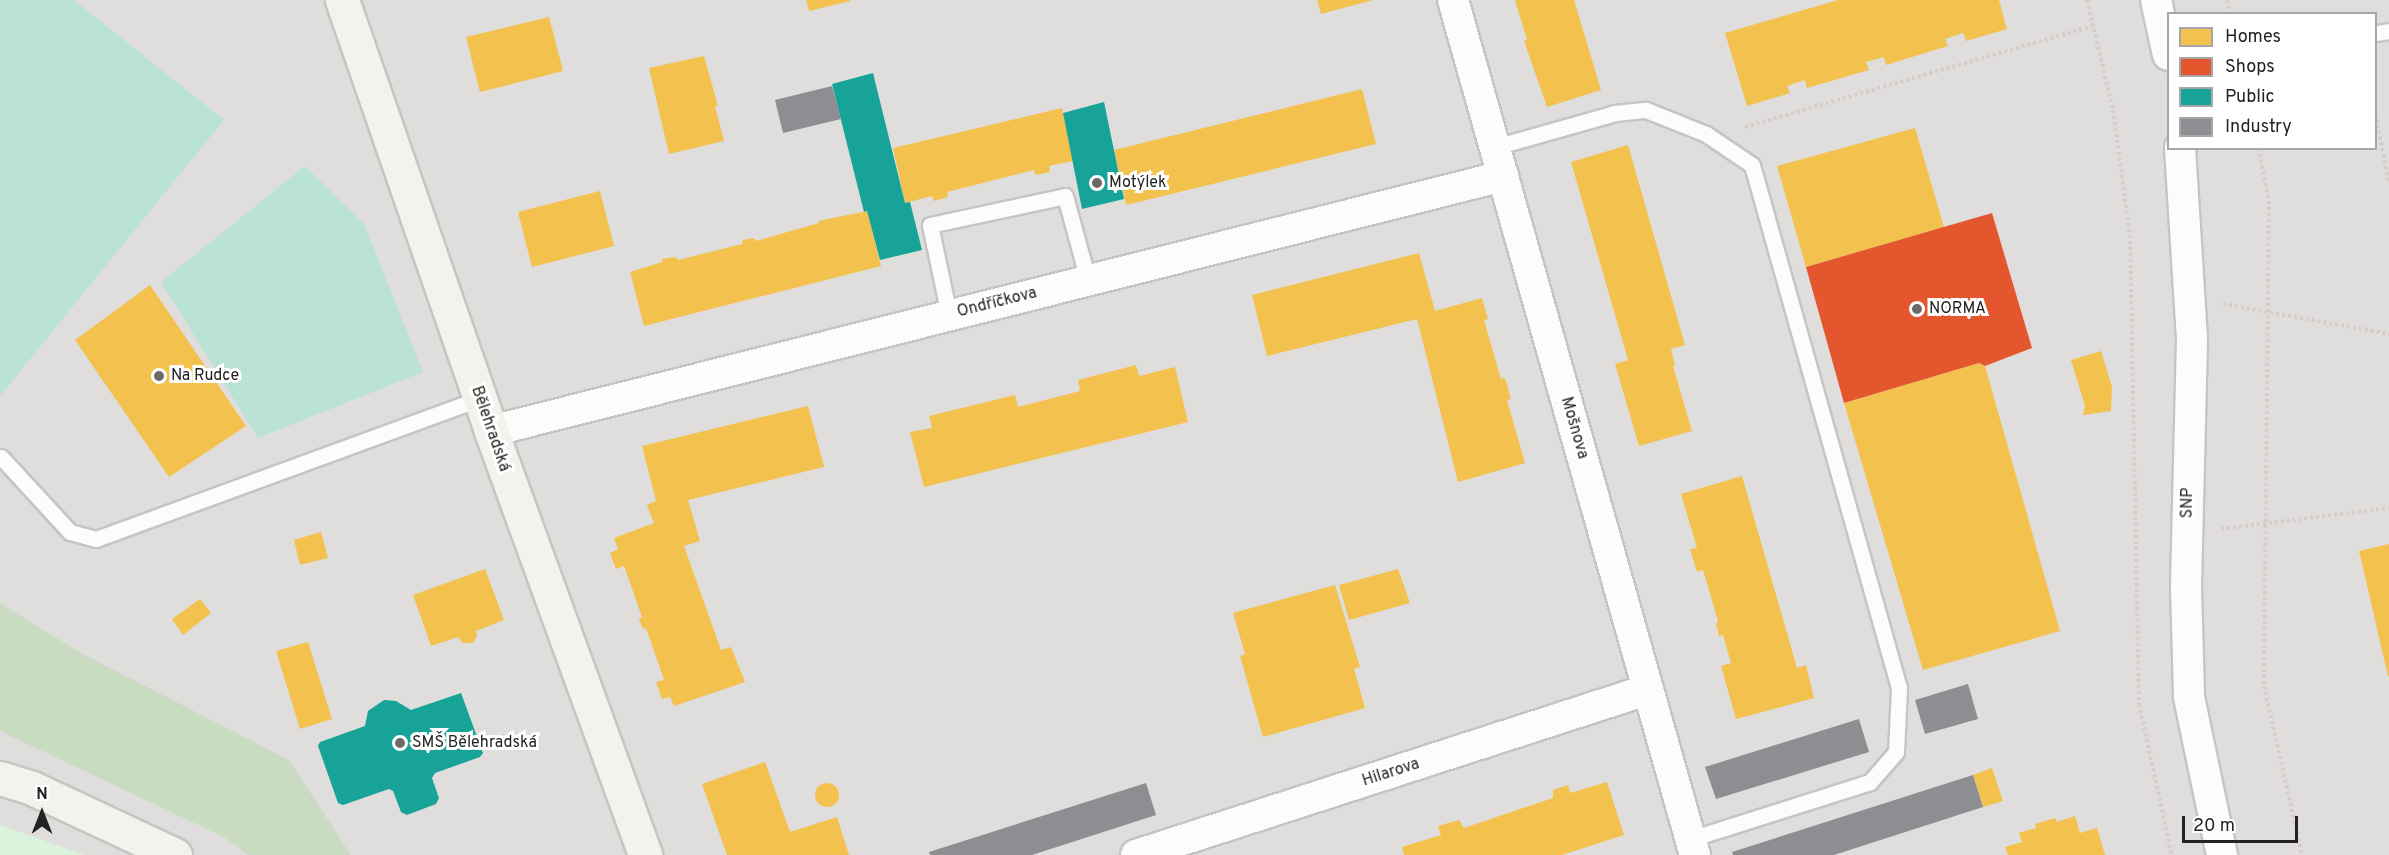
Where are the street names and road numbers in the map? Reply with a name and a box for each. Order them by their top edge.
street label: Ondříčkova [955,284,1039,322]
street label: Bělehradská [466,384,514,474]
street label: Mošnova [1556,395,1592,461]
street label: SNP [2178,487,2198,519]
street label: Hilarova [1360,755,1422,791]

